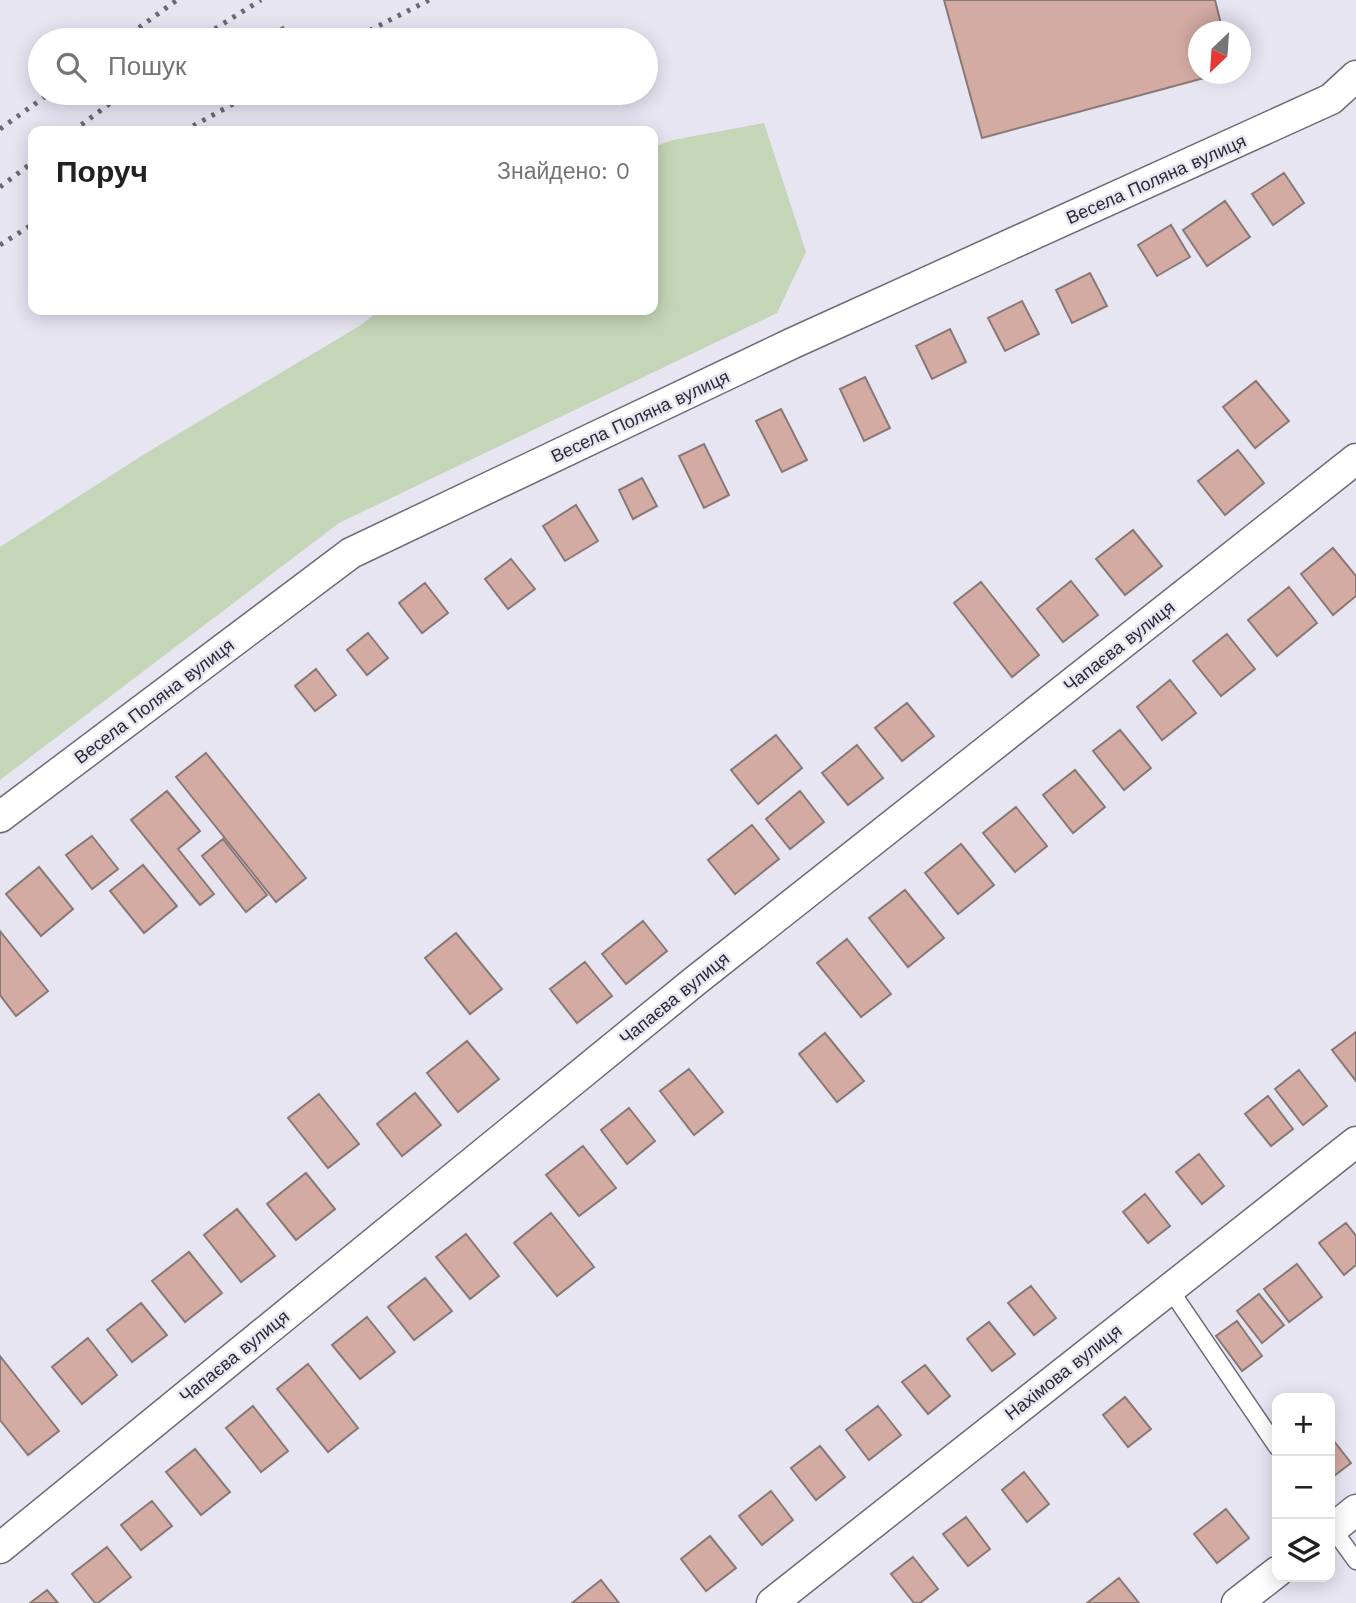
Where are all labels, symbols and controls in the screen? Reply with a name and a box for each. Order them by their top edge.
north arrow [1188,21,1251,84]
search box [28,28,658,105]
icon: search [52,48,90,86]
text: Пошук [108,51,186,81]
street label: Весела Поляна вулиця [1063,130,1249,228]
text: Поруч [56,154,148,189]
text: Знайдено: 0 [497,158,630,185]
street label: Весела Поляна вулиця [547,365,733,467]
street label: Чапаєва вулиця [1059,596,1179,696]
street label: Весела Поляна вулиця [70,634,238,768]
street label: Чапаєва вулиця [615,947,733,1049]
street label: Чапаєва вулиця [175,1305,293,1407]
street label: Нахімова вулиця [1000,1320,1126,1424]
map controls [1272,1393,1335,1582]
button: + [1272,1393,1335,1456]
button: − [1272,1456,1335,1519]
button: layers [1272,1519,1335,1582]

